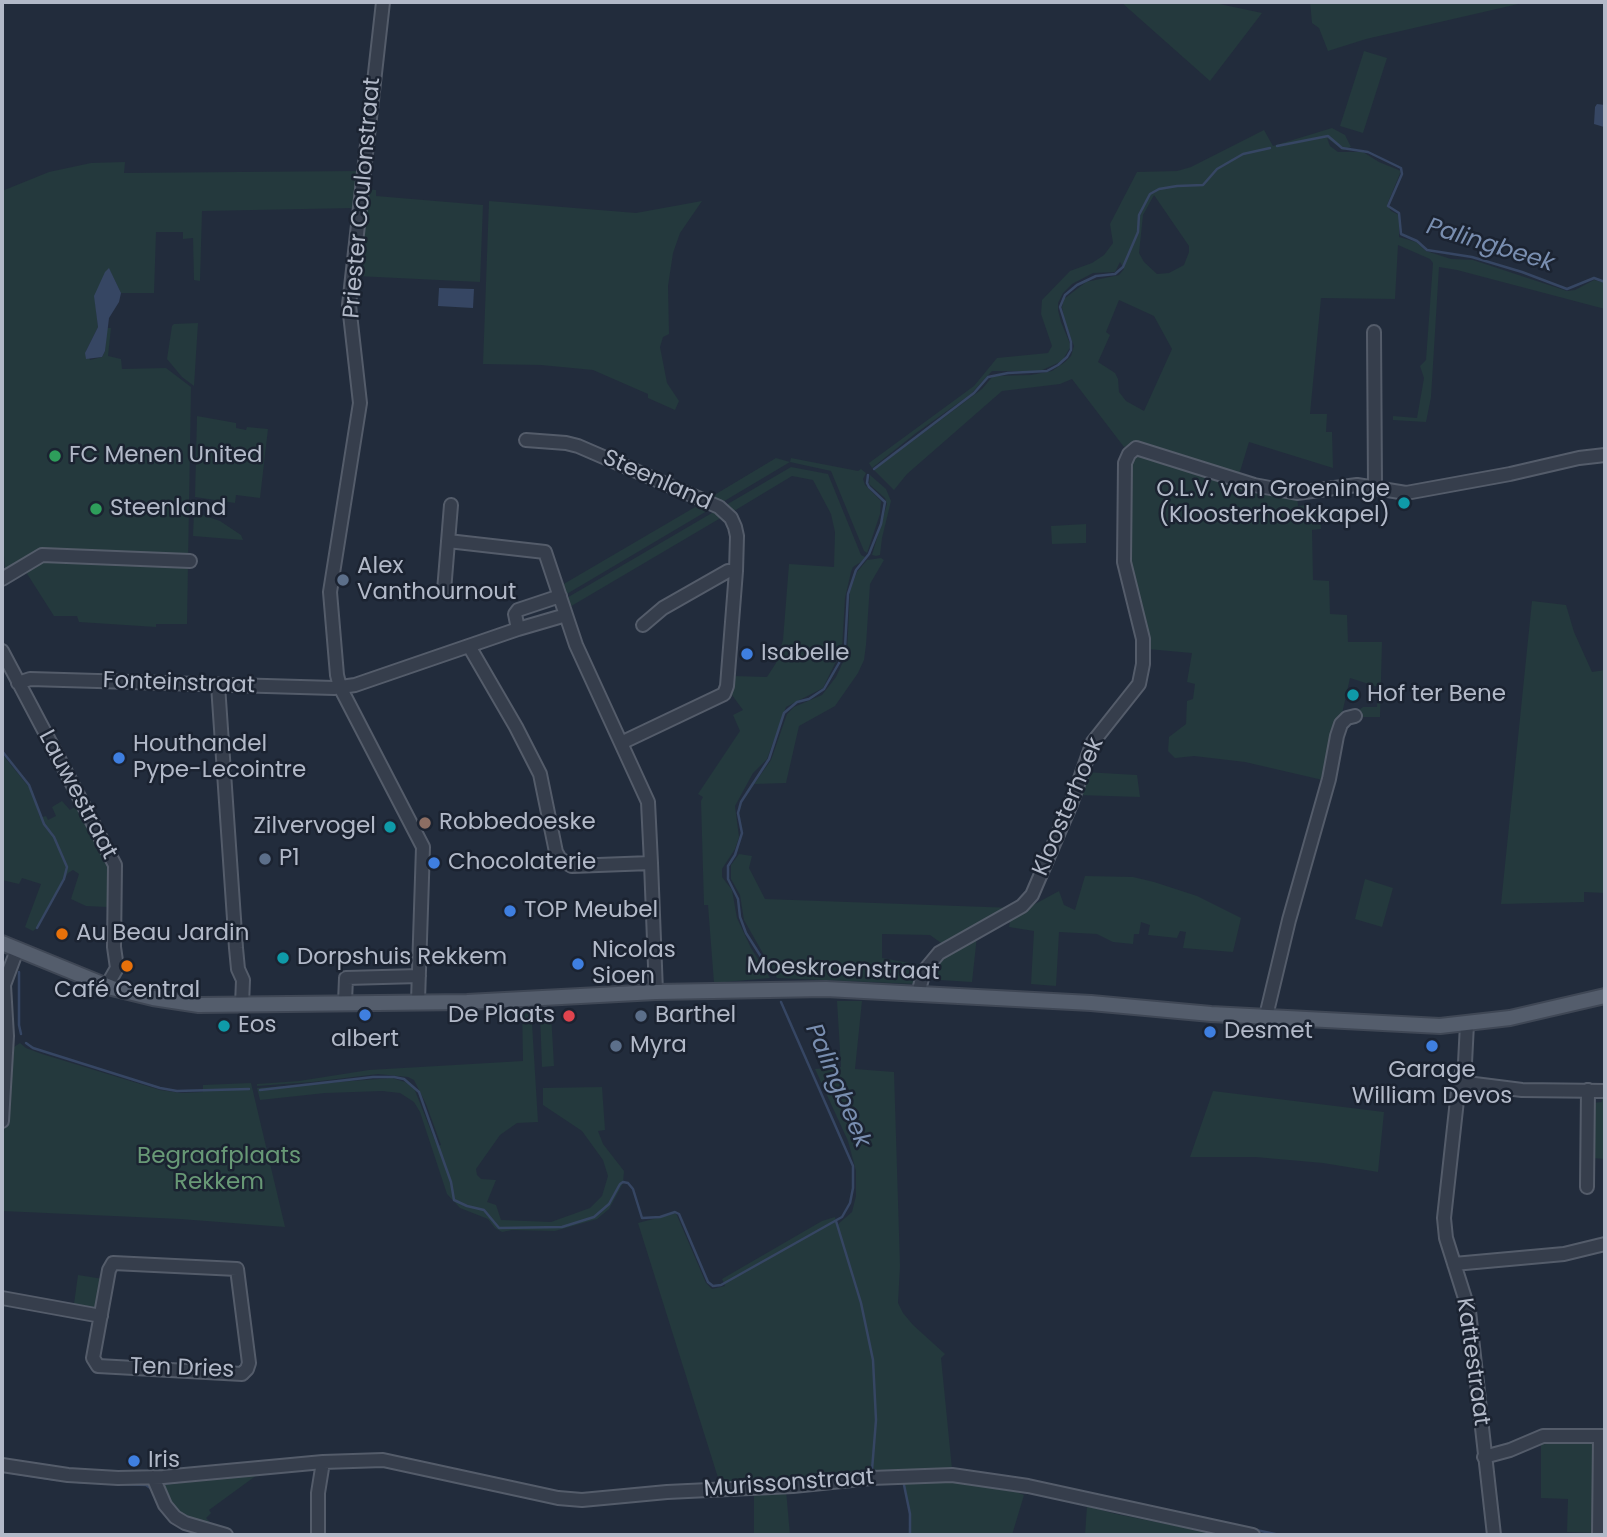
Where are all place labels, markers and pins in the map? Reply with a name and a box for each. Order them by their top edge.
place label: FC Menen United [69,442,262,470]
marker: FC Menen United [47,448,63,464]
place label: O.L.V. van Groeninge (Kloosterhoekkapel) [1156,476,1390,530]
place label: Steenland [110,495,227,523]
marker: O.L.V. van Groeninge (Kloosterhoekkapel) [1396,495,1412,511]
marker: Steenland [88,501,104,517]
place label: Alex Vanthournout [357,553,516,607]
marker: Alex Vanthournout [335,572,351,588]
place label: Isabelle [761,640,850,668]
marker: Isabelle [739,646,755,662]
place label: Hof ter Bene [1367,681,1506,709]
marker: Hof ter Bene [1345,687,1361,703]
place label: Houthandel Pype-Lecointre [133,731,306,785]
marker: Houthandel Pype-Lecointre [111,750,127,766]
place label: Robbedoeske [439,809,596,837]
place label: Zilvervogel [253,813,376,841]
marker: Robbedoeske [417,815,433,831]
marker: Zilvervogel [382,819,398,835]
place label: P1 [279,845,300,873]
place label: Chocolaterie [448,849,596,877]
marker: P1 [257,851,273,867]
marker: Chocolaterie [426,855,442,871]
place label: TOP Meubel [524,897,658,925]
marker: TOP Meubel [502,903,518,919]
place label: Au Beau Jardin [76,920,249,948]
marker: Au Beau Jardin [54,926,70,942]
place label: Nicolas Sioen [592,937,676,991]
place label: Dorpshuis Rekkem [297,944,507,972]
marker: Dorpshuis Rekkem [275,950,291,966]
marker: Nicolas Sioen [570,956,586,972]
marker: Café Central [119,958,135,974]
place label: Café Central [54,977,200,1005]
place label: De Plaats [448,1002,555,1030]
place label: Barthel [655,1002,736,1030]
marker: albert [357,1007,373,1023]
marker: De Plaats [561,1008,577,1024]
marker: Barthel [633,1008,649,1024]
place label: Eos [238,1012,277,1040]
marker: Eos [216,1018,232,1034]
place label: Desmet [1224,1018,1313,1046]
marker: Desmet [1202,1024,1218,1040]
place label: albert [331,1026,399,1054]
place label: Myra [630,1032,687,1060]
marker: Myra [608,1038,624,1054]
marker: Garage William Devos [1424,1038,1440,1054]
place label: Garage William Devos [1352,1057,1512,1111]
place label: Iris [148,1447,180,1475]
marker: Iris [126,1453,142,1469]

